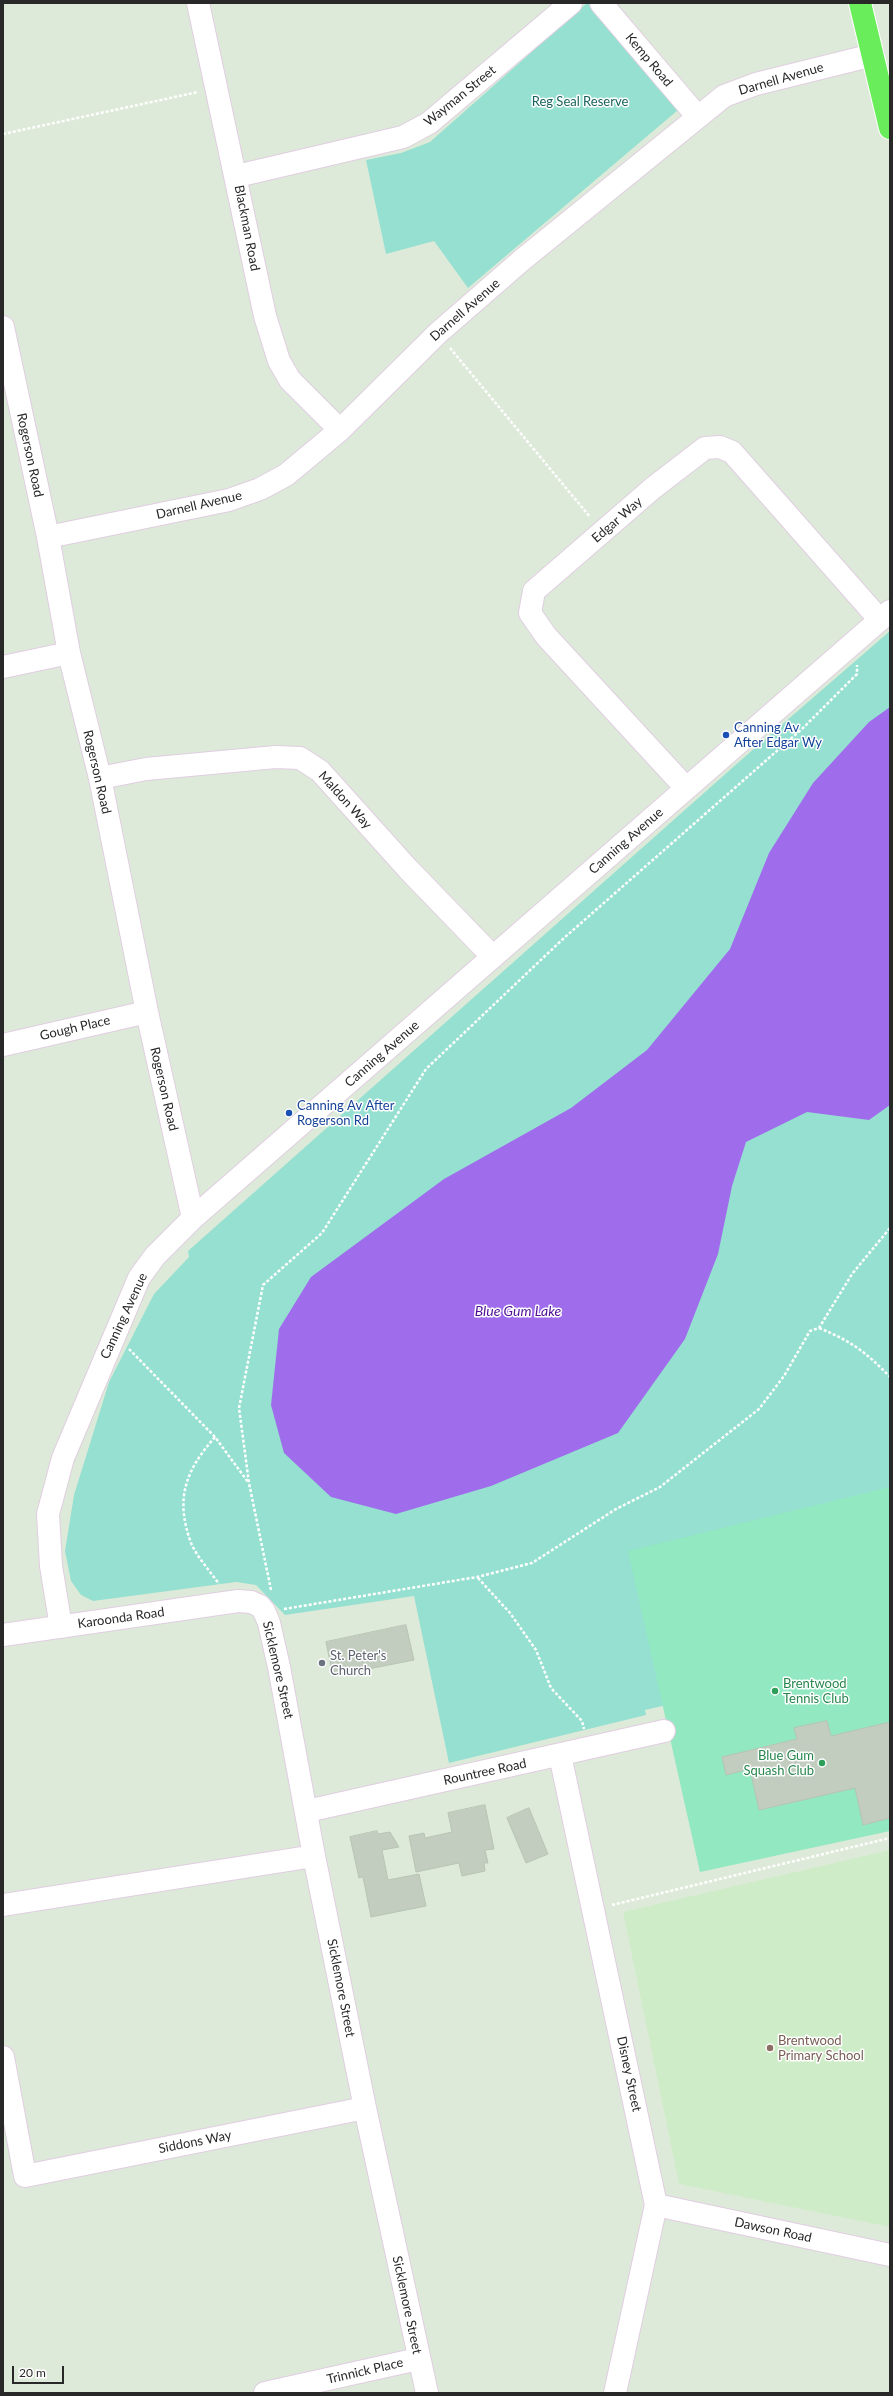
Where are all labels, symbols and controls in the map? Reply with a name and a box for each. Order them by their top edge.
street label: Kemp Road [622,30,676,90]
street label: Darnell Avenue [737,59,825,99]
street label: Wayman Street [421,62,499,130]
park label: Reg Seal Reserve [532,94,628,110]
street label: Blackman Road [231,184,263,272]
street label: Darnell Avenue [427,275,503,345]
street label: Rogerson Road [13,411,47,499]
street label: Darnell Avenue [155,488,243,522]
street label: Edgar Way [589,494,645,546]
place label: Canning Av After Edgar Wy [734,720,822,751]
street label: Rogerson Road [80,728,114,816]
marker: Canning Av After Edgar Wy [721,730,731,740]
street label: Maldon Way [315,768,375,832]
street label: Canning Avenue [586,805,666,877]
street label: Gough Place [38,1012,112,1044]
street label: Canning Avenue [342,1018,422,1090]
street label: Rogerson Road [147,1045,181,1133]
place label: Canning Av After Rogerson Rd [297,1098,394,1129]
marker: Canning Av After Rogerson Rd [284,1108,294,1118]
street label: Canning Avenue [97,1270,151,1362]
water label: Blue Gum Lake [475,1303,561,1319]
street label: Karoonda Road [77,1604,165,1632]
street label: Sicklemore Street [259,1620,297,1720]
place label: St. Peter's Church [330,1648,386,1679]
marker: St. Peter's Church [317,1658,327,1668]
place label: Brentwood Tennis Club [783,1676,849,1707]
marker: Brentwood Tennis Club [770,1686,780,1696]
place label: Blue Gum Squash Club [744,1748,814,1779]
street label: Rountree Road [442,1756,528,1788]
marker: Blue Gum Squash Club [817,1758,827,1768]
street label: Sicklemore Street [324,1938,358,2038]
place label: Brentwood Primary School [778,2033,864,2064]
street label: Disney Street [613,2035,645,2113]
marker: Brentwood Primary School [765,2043,775,2053]
street label: Siddons Way [157,2127,233,2157]
street label: Dawson Road [733,2214,813,2246]
street label: Sicklemore Street [389,2255,425,2355]
street label: Trinnick Place [325,2355,405,2387]
scale bar [14,2358,66,2384]
text: 20 m [19,2365,46,2380]

